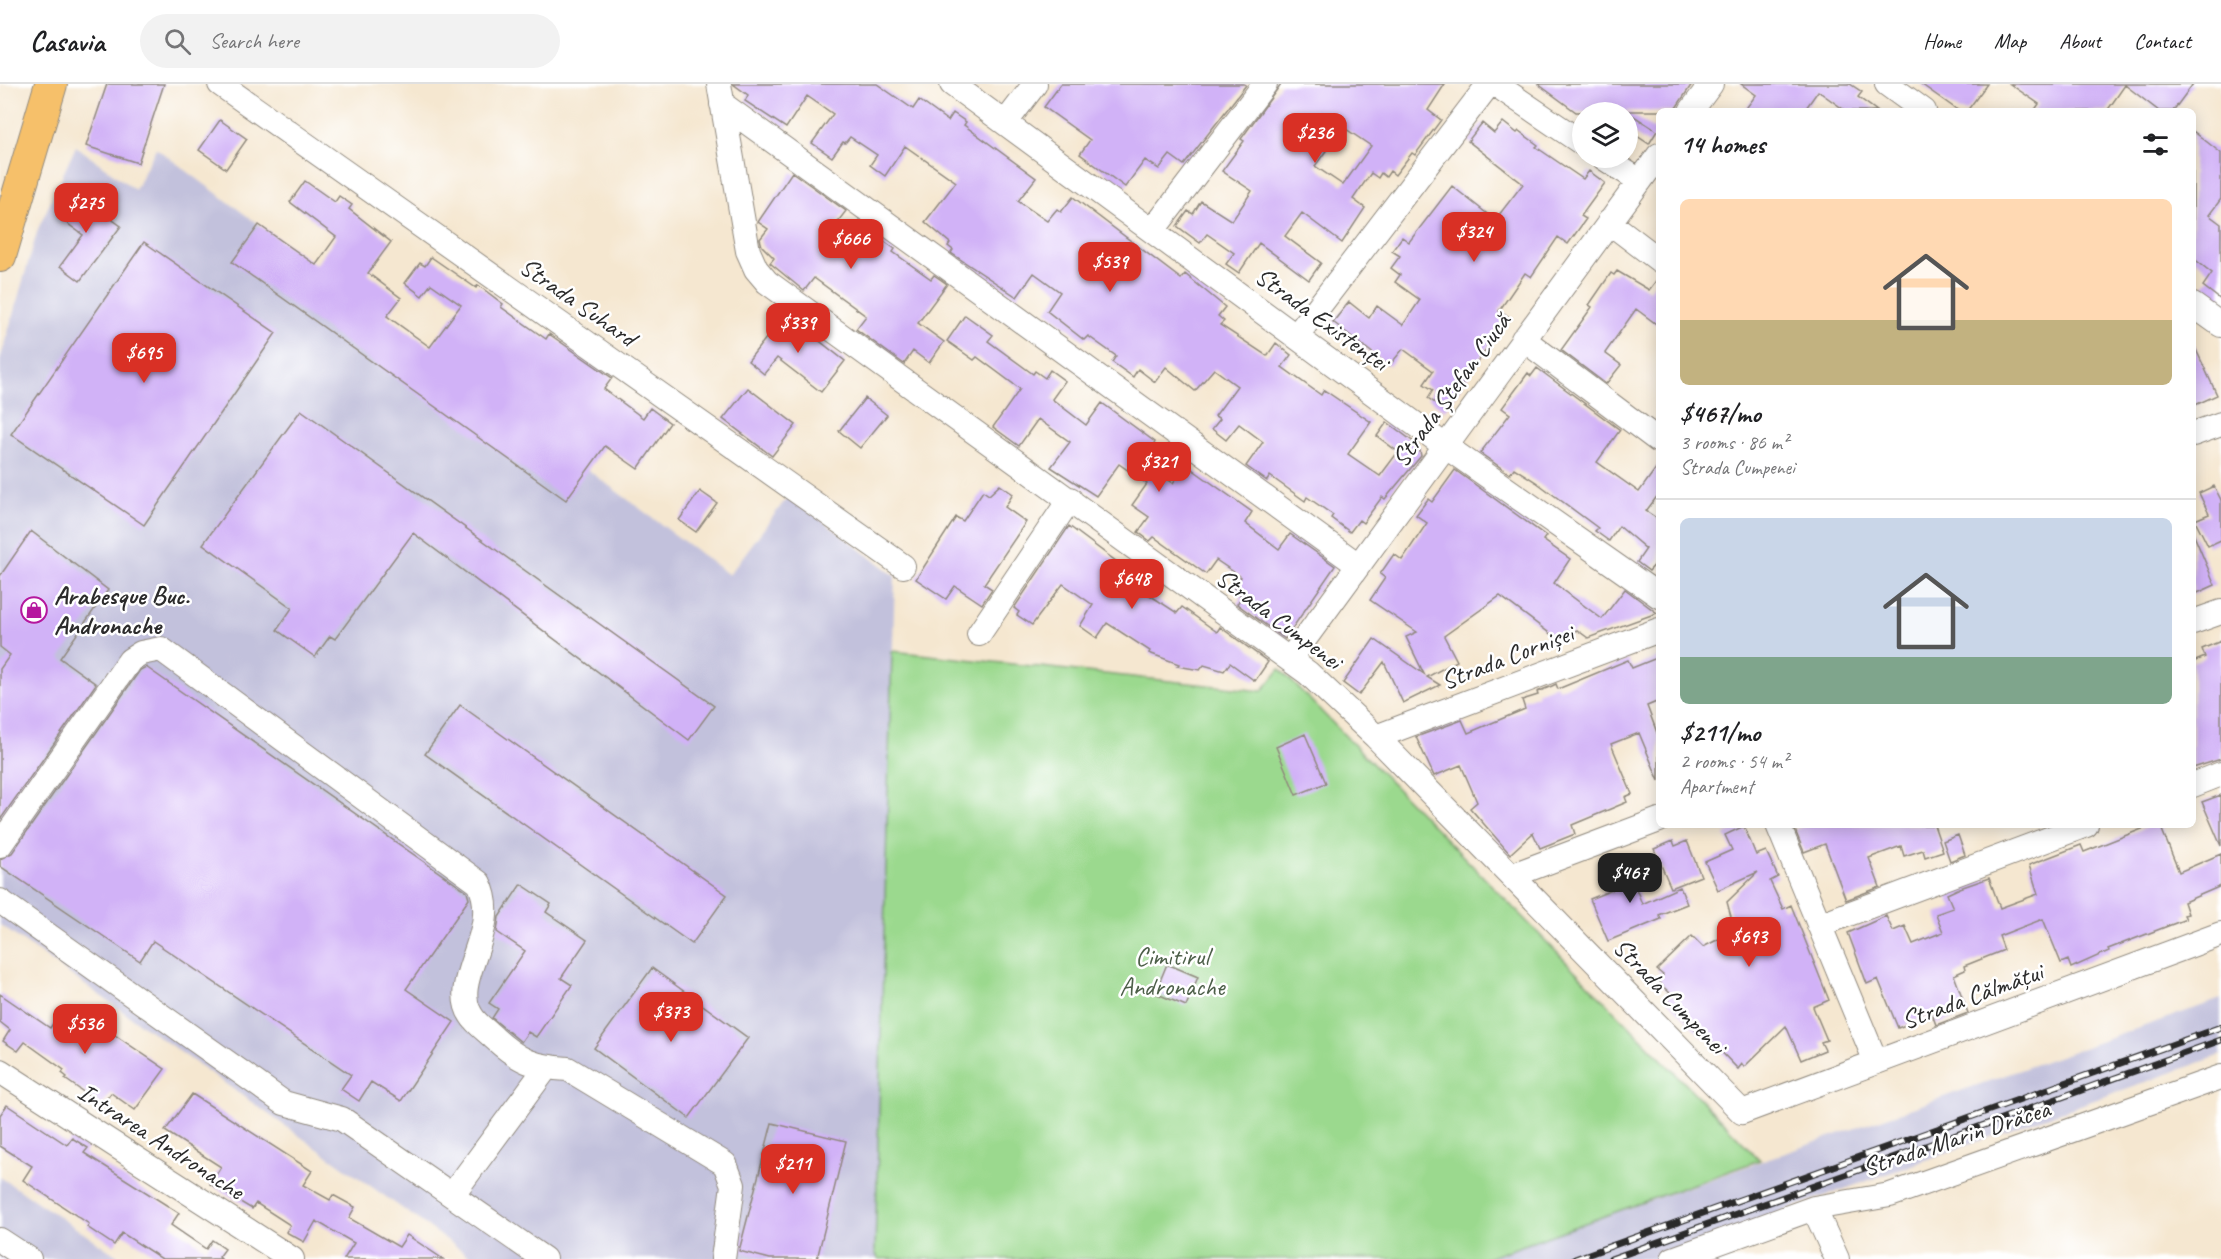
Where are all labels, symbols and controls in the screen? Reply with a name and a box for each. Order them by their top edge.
search box [140,14,560,68]
text: Casavia [30,24,104,59]
icon: search [161,25,194,58]
text: Search here [209,27,299,55]
text: Home [1923,28,1961,54]
text: Map [1994,28,2026,54]
text: About [2059,28,2101,54]
text: Contact [2134,28,2191,54]
map controls [1572,102,1638,168]
button: layers [1572,102,1638,168]
pin: $236 [1279,113,1351,164]
text: $236 [1297,120,1333,145]
text: 14 homes [1680,128,1765,161]
icon: filters [2139,128,2172,161]
pin: $275 [50,183,122,234]
text: $275 [68,190,104,215]
pin: $324 [1438,212,1510,263]
pin: $666 [815,219,887,270]
text: $324 [1456,219,1492,244]
text: $666 [832,226,870,251]
icon: home [1872,238,1980,346]
pin: $539 [1074,242,1146,293]
text: $539 [1092,249,1128,274]
street label: Strada Suhard [513,250,646,356]
street label: Strada Existenței [1249,260,1398,380]
pin: $339 [762,303,834,354]
street label: Strada Ștefan Ciucă [1384,304,1520,474]
text: $339 [780,310,816,335]
pin: $695 [108,333,180,384]
text: $695 [126,340,162,365]
text: $467/mo [1680,397,1761,430]
text: 3 rooms · 86 m² [1680,430,1788,455]
pin: $321 [1123,442,1195,493]
text: $321 [1141,449,1177,474]
text: Strada Cumpenei [1680,455,1795,480]
icon: home [1872,557,1980,665]
pin: $648 [1096,559,1168,610]
street label: Strada Cumpenei [1210,561,1351,679]
text: $648 [1114,566,1150,591]
place label: Arabesque Buc. Andronache [54,579,190,642]
shop icon: Arabesque Buc. Andronache [19,595,49,625]
street label: Strada Cornișei [1436,616,1581,697]
text: $211/mo [1680,716,1760,749]
text: 2 rooms · 54 m² [1680,749,1788,774]
text: Apartment [1680,774,1753,799]
pin: $467 [1594,853,1666,904]
text: $467 [1612,860,1648,885]
pin: $693 [1713,917,1785,968]
text: $693 [1731,924,1767,949]
street label: Strada Cumpenei [1606,931,1736,1063]
park label: Cimitirul Andronache [1120,940,1226,1003]
street label: Strada Călmățui [1897,954,2050,1037]
pin: $373 [635,992,707,1043]
text: $373 [653,999,689,1024]
pin: $536 [49,1004,121,1055]
text: $536 [67,1011,103,1036]
street label: Intrarea Andronache [72,1075,252,1208]
street label: Strada Marin Drăcea [1858,1092,2055,1184]
pin: $211 [757,1144,829,1195]
text: $211 [775,1151,811,1176]

